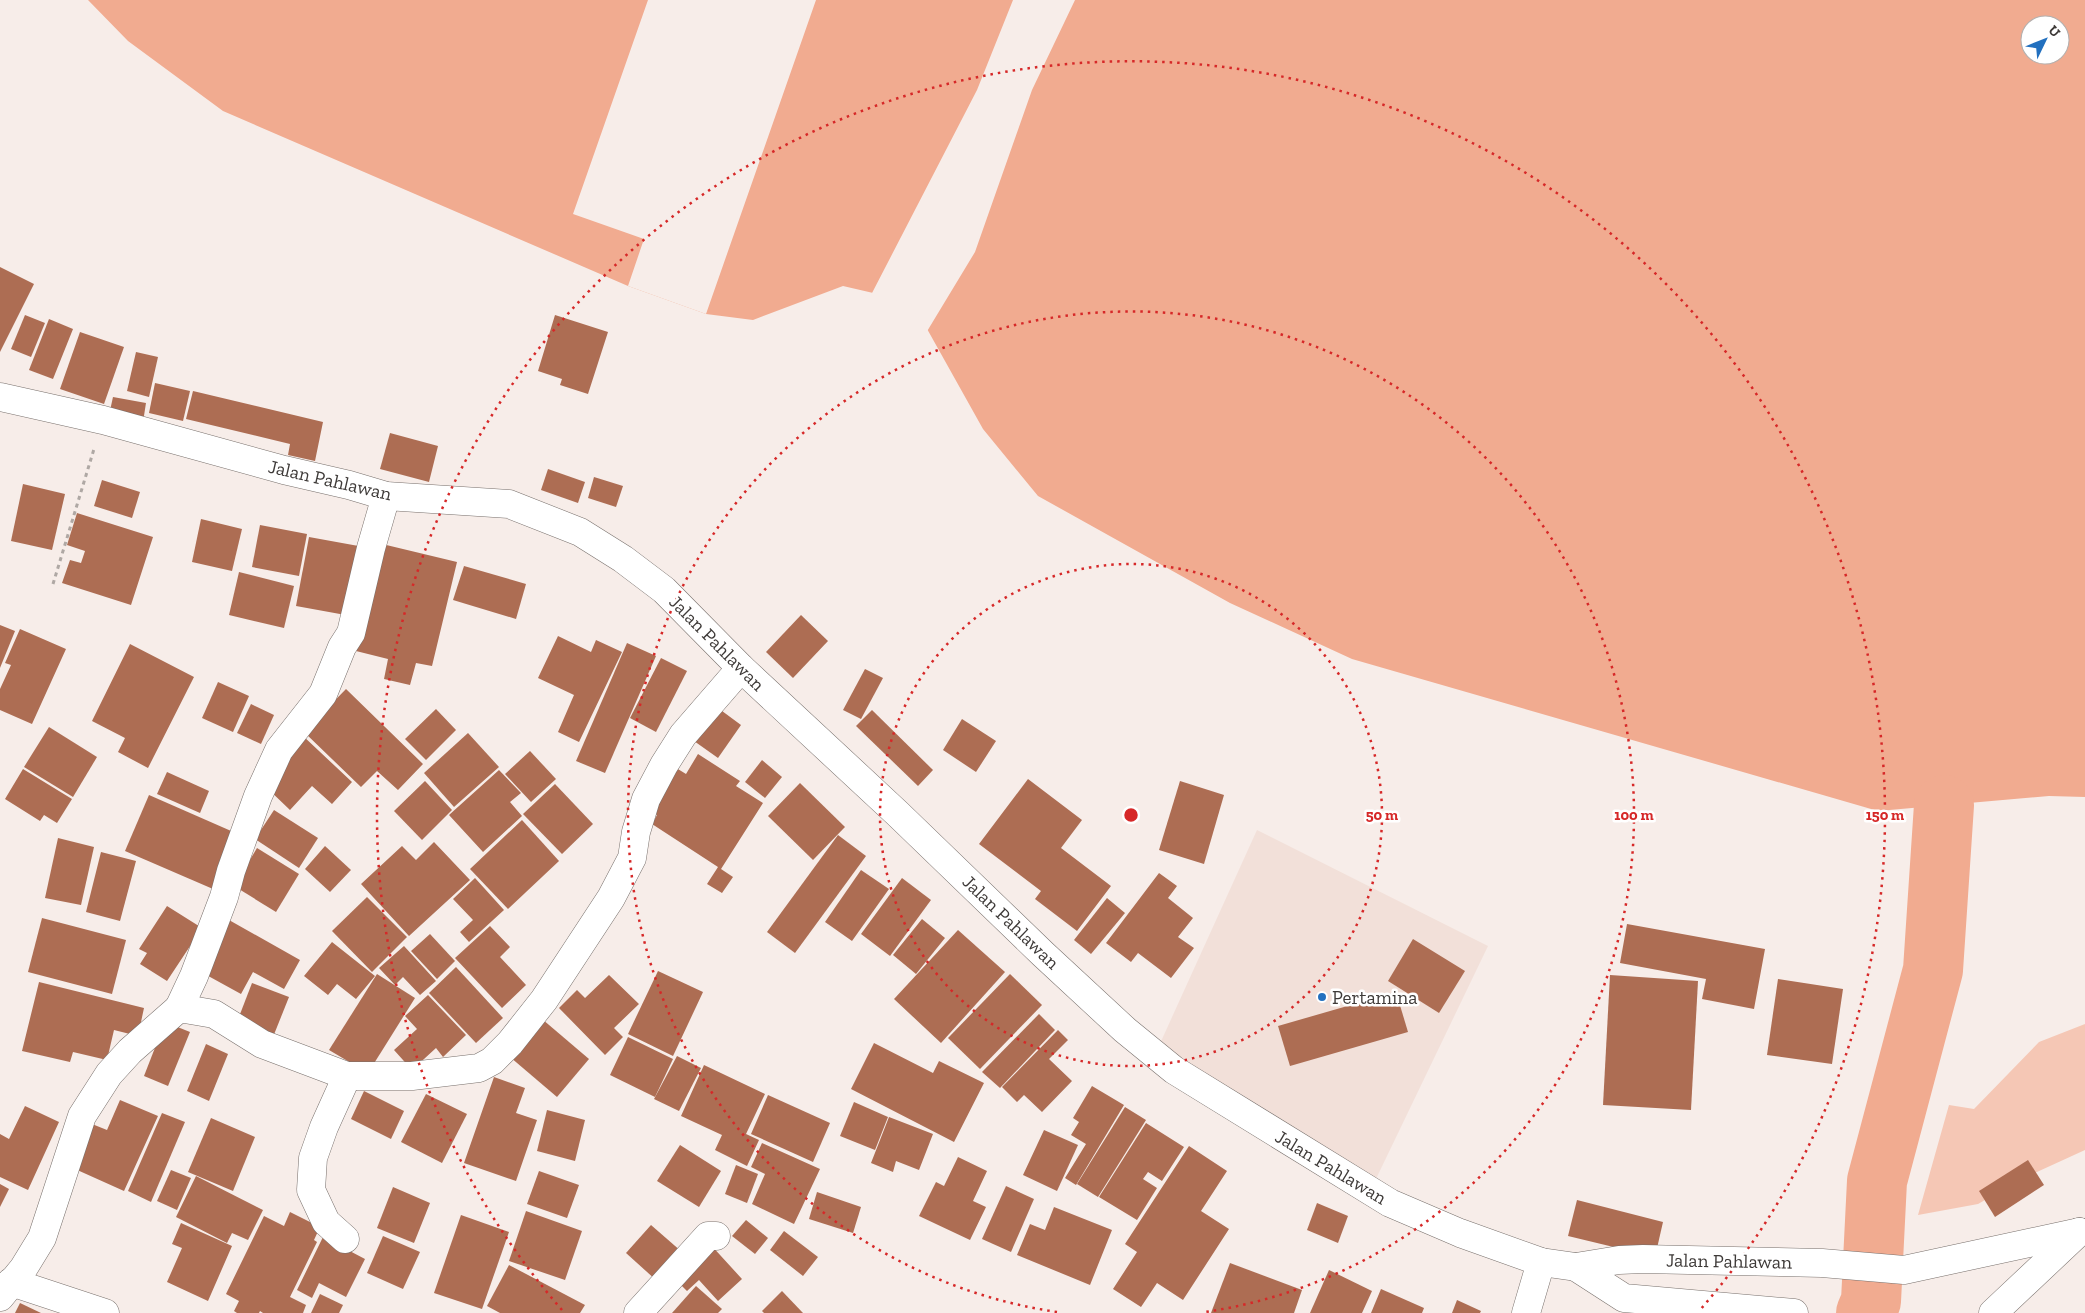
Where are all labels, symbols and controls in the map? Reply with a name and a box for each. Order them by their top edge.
north arrow [2020,15,2070,65]
text: U [2044,22,2064,41]
street label: Jalan Pahlawan [266,455,394,505]
street label: Jalan Pahlawan [664,590,770,696]
centre of rings [1122,806,1140,824]
text: 50 m [1366,806,1398,824]
text: 100 m [1614,806,1654,824]
text: 150 m [1866,806,1904,824]
street label: Jalan Pahlawan [958,870,1064,974]
place label: Pertamina [1332,986,1417,1009]
marker: Pertamina [1316,991,1328,1003]
street label: Jalan Pahlawan [1271,1125,1391,1209]
street label: Jalan Pahlawan [1666,1248,1792,1274]

